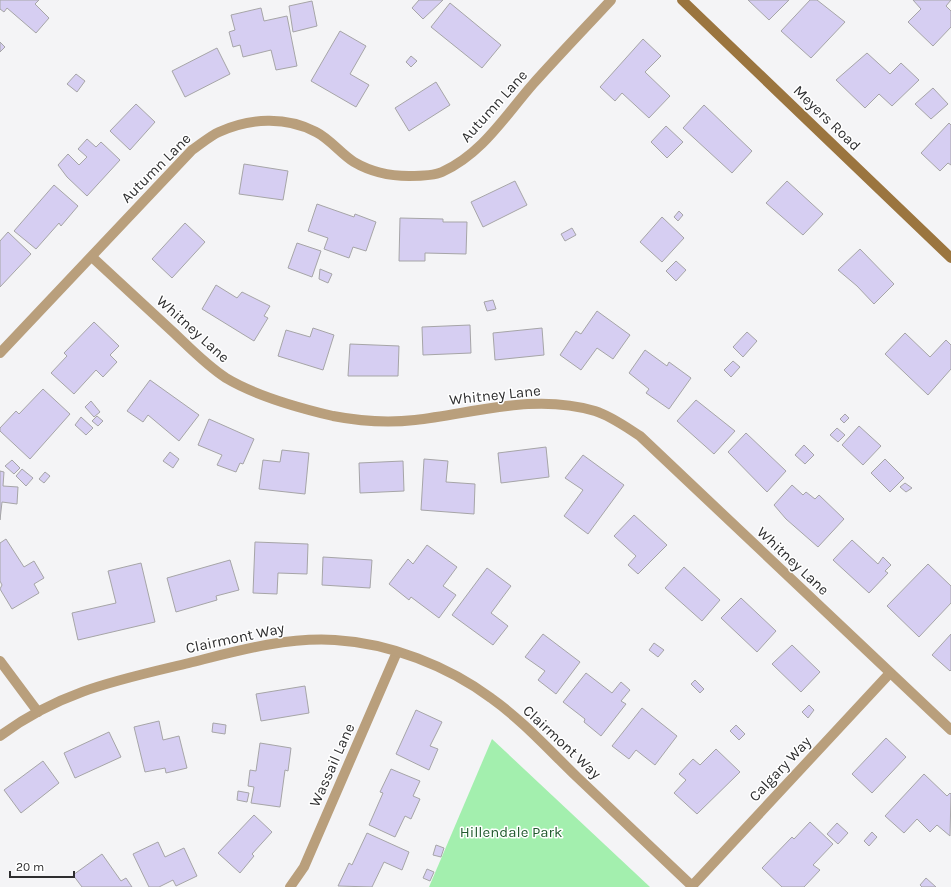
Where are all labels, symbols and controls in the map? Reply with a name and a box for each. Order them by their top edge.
street label: Autumn Lane [457,66,531,146]
street label: Meyers Road [790,81,864,155]
street label: Autumn Lane [117,129,195,207]
street label: Whitney Lane [153,292,233,366]
street label: Whitney Lane [448,381,542,409]
street label: Whitney Lane [753,523,833,599]
street label: Clairmont Way [184,619,286,657]
street label: Clairmont Way [519,701,605,783]
street label: Wassail Lane [306,720,358,810]
street label: Calgary Way [745,733,815,805]
park label: Hillendale Park [460,823,562,841]
scale bar [10,853,74,879]
text: 20 m [16,860,44,874]

